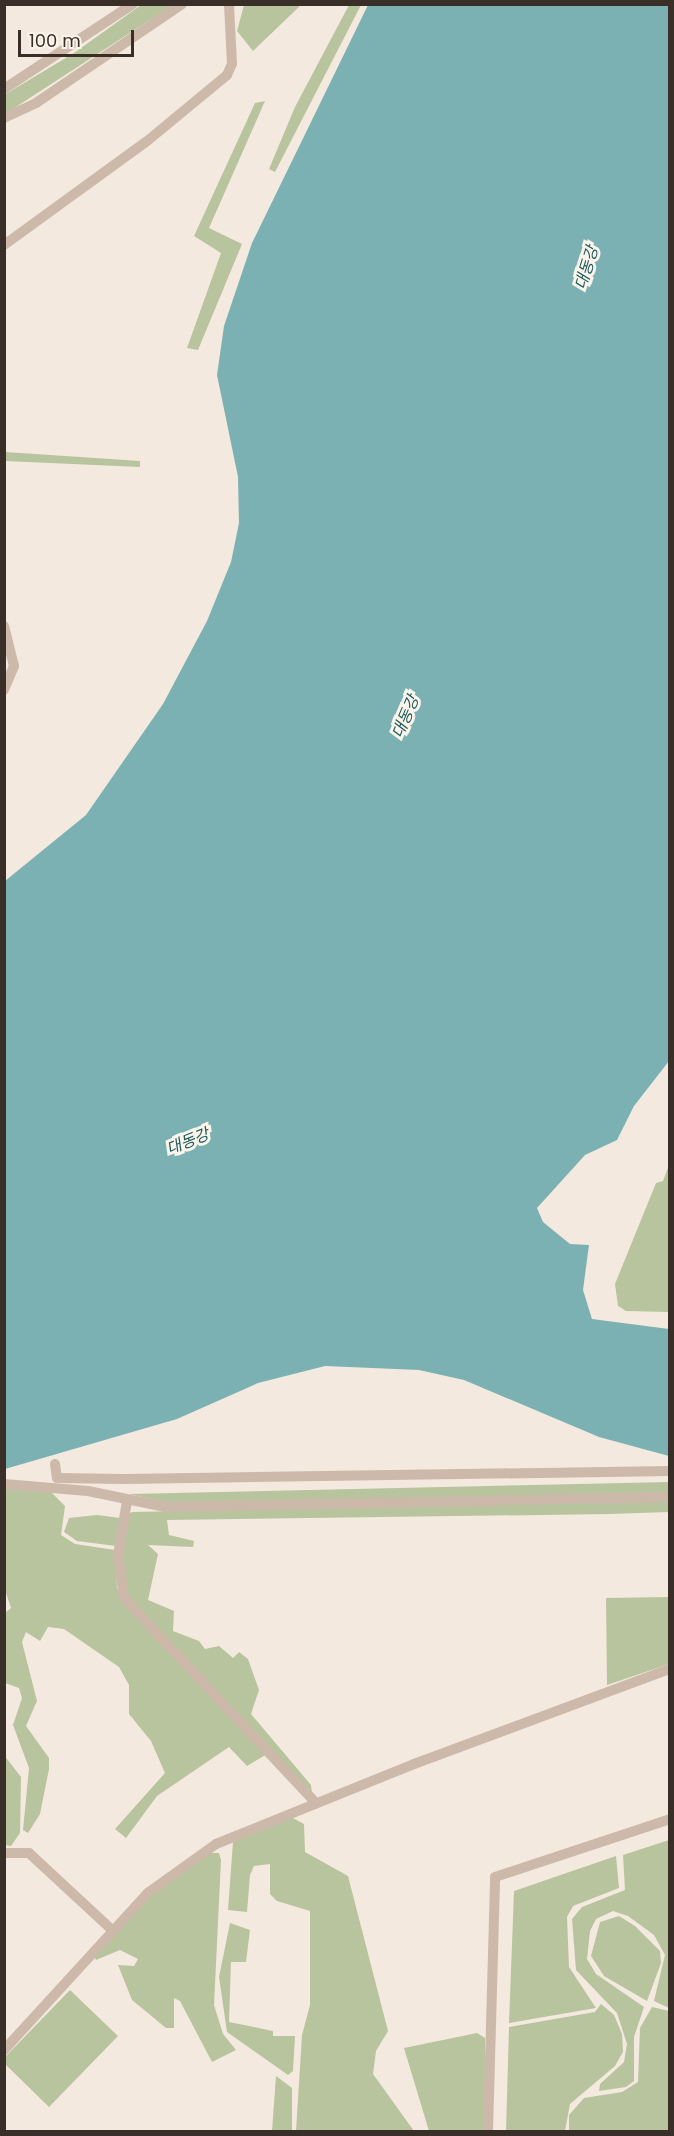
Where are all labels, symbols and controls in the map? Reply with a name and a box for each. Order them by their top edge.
scale bar [21,18,136,56]
text: 100 m [29,28,81,53]
water label: 대동강 [571,244,603,292]
water label: 대동강 [389,693,423,741]
water label: 대동강 [164,1125,212,1159]

